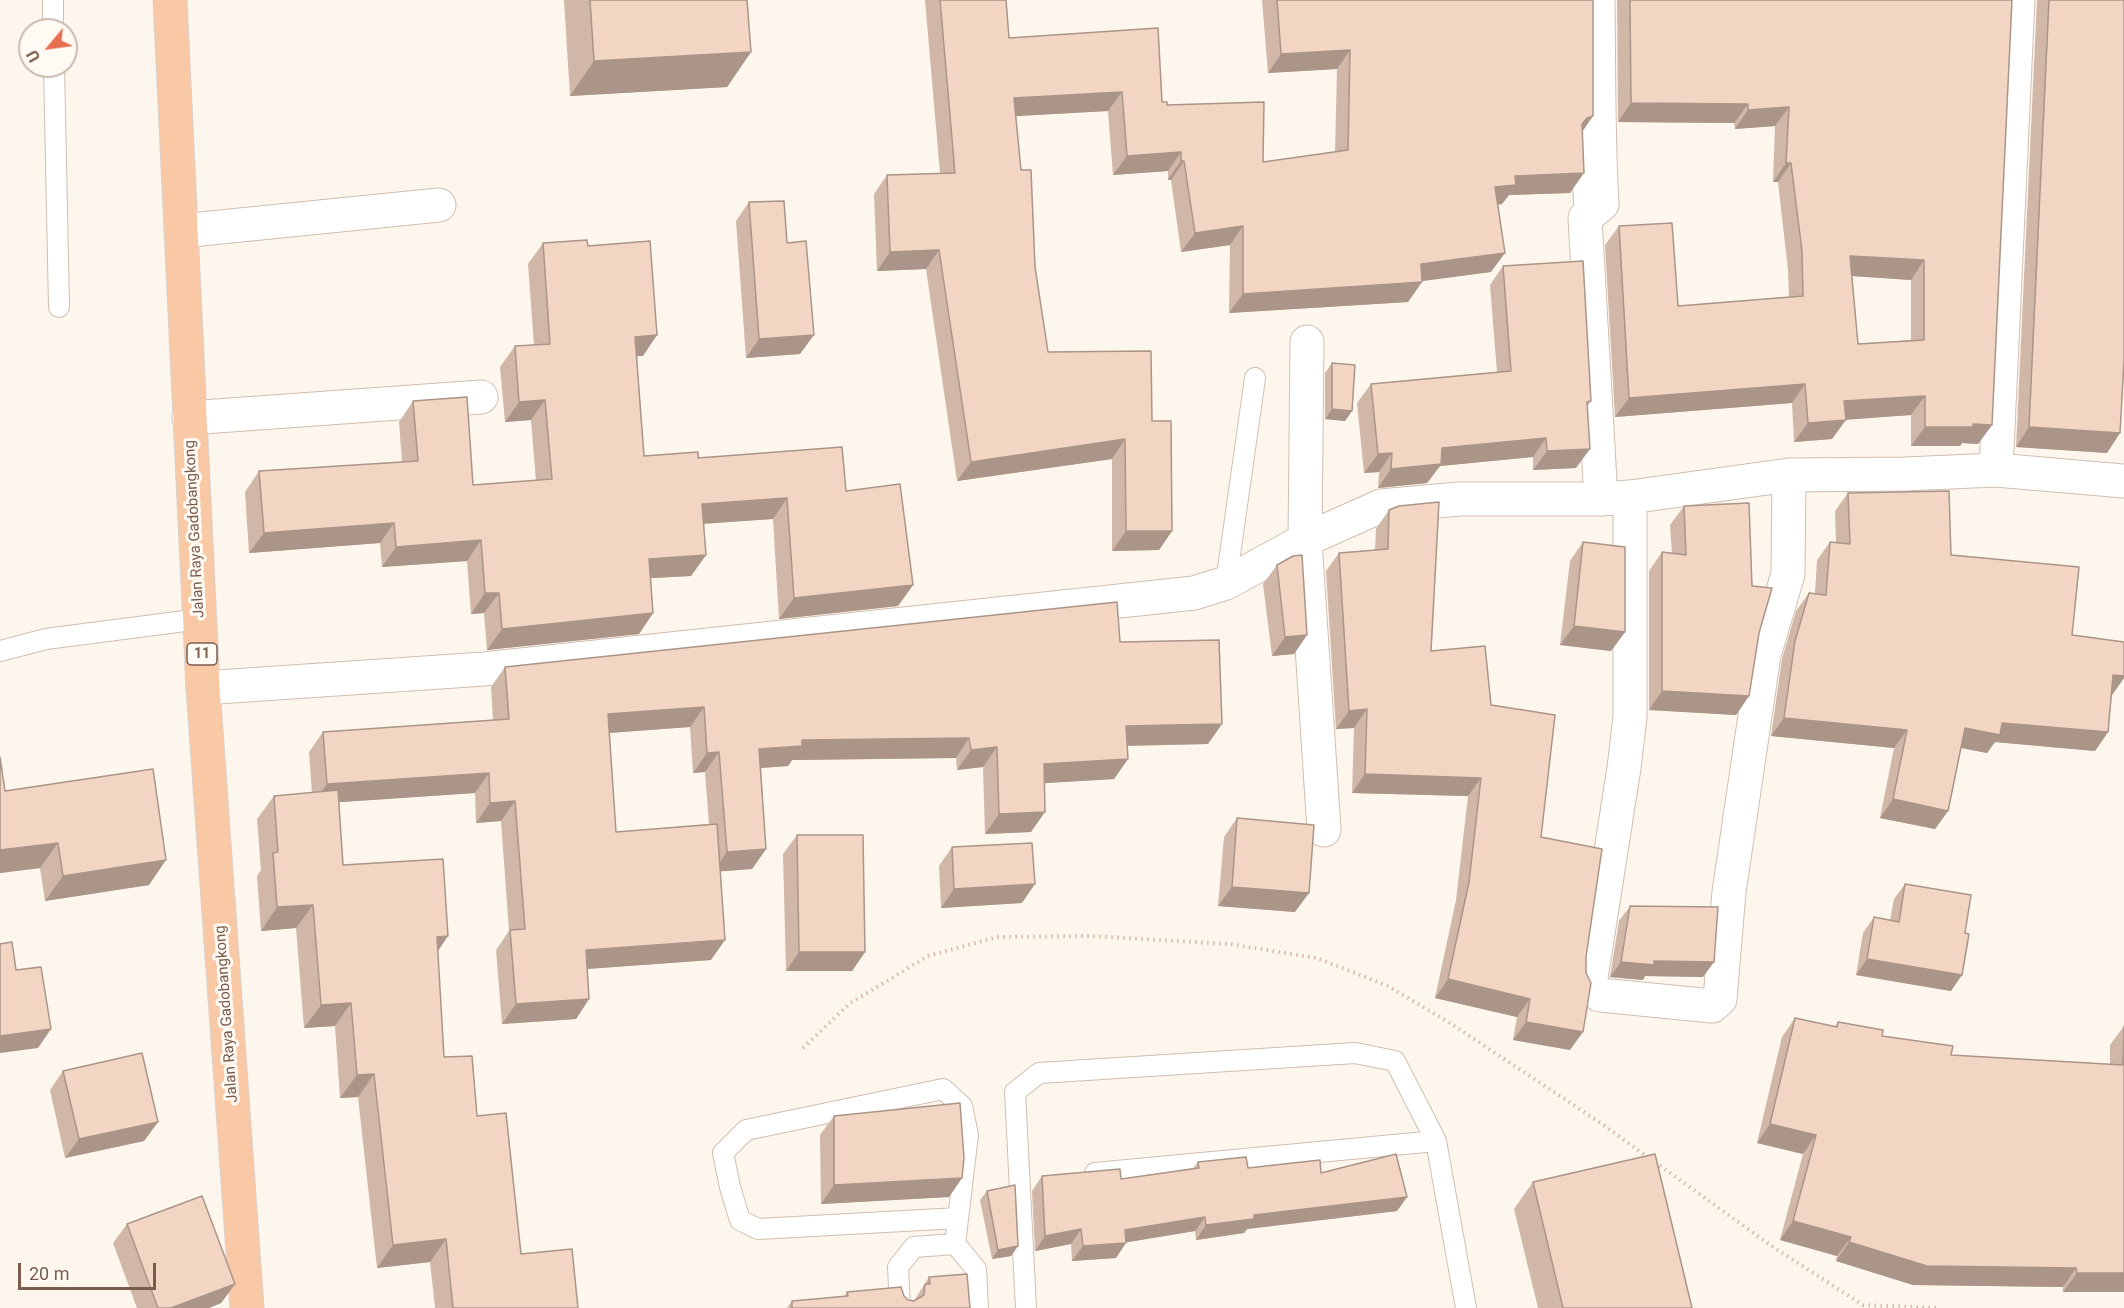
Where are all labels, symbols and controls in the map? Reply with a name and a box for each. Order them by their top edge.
north arrow [18,18,78,78]
text: U [23,47,44,65]
street label: Jalan Raya Gadobangkong [181,440,209,618]
road number: 11 [187,643,217,665]
street label: Jalan Raya Gadobangkong [212,925,242,1103]
scale bar [21,1251,159,1289]
text: 20 m [29,1263,69,1284]

